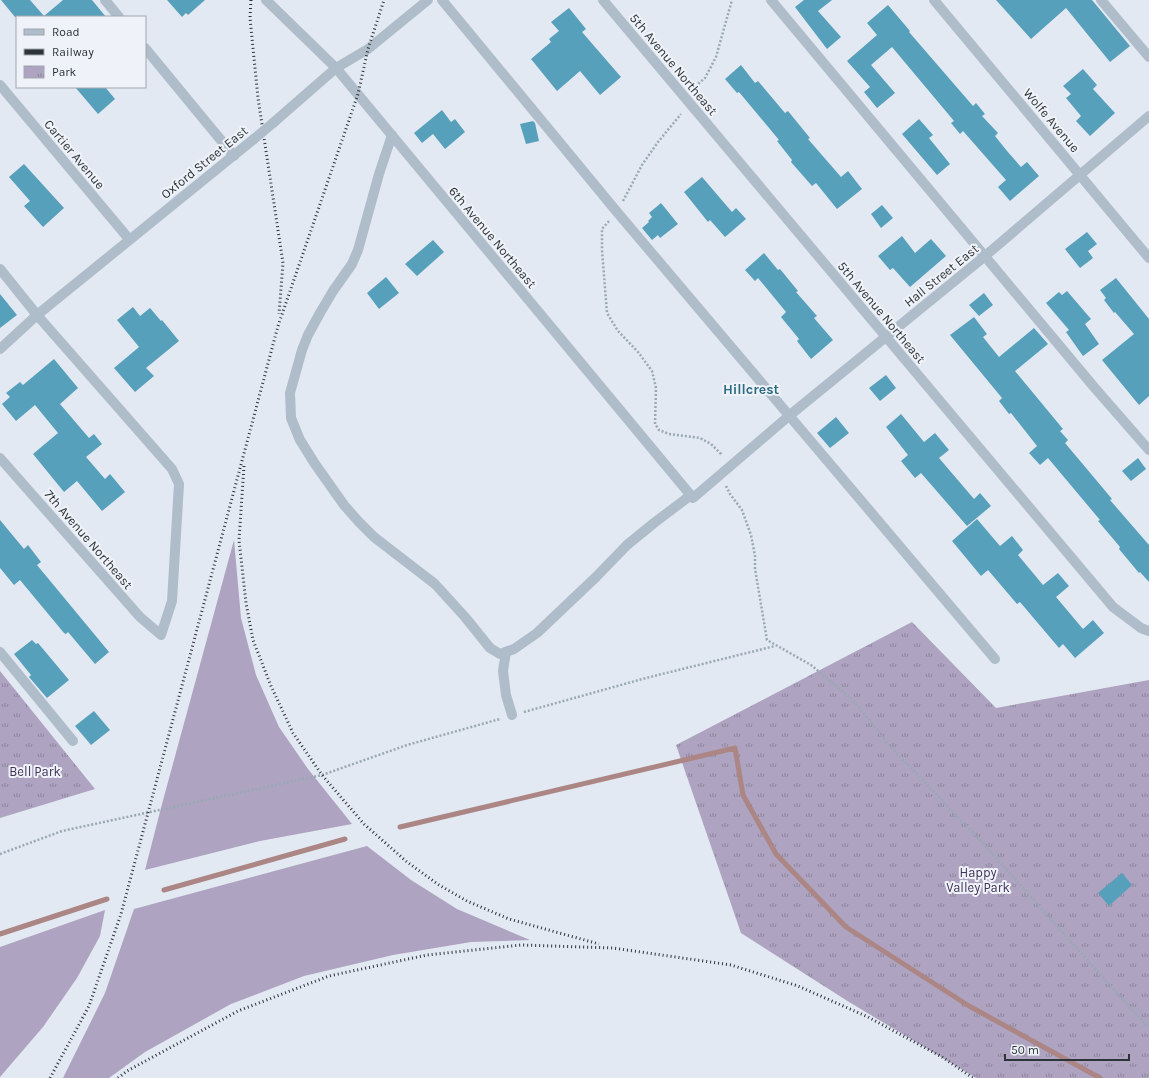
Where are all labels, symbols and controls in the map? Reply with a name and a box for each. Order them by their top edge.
street label: 5th Avenue Northeast [627,10,721,118]
legend [16,16,146,88]
text: Road [52,25,80,39]
text: Railway [52,45,94,59]
text: Park [52,65,77,79]
street label: Wolfe Avenue [1020,85,1083,156]
street label: Cartier Avenue [41,117,108,192]
street label: Oxford Street East [158,123,251,202]
street label: 6th Avenue Northeast [446,183,540,291]
street label: Hall Street East [901,241,982,310]
street label: 5th Avenue Northeast [835,258,929,366]
district label: Hillcrest [723,381,780,398]
street label: 7th Avenue Northeast [41,487,136,592]
park label: Bell Park [9,764,61,779]
park label: Happy Valley Park [946,865,1010,895]
scale bar [1005,1036,1129,1062]
text: 50 m [1011,1043,1039,1057]

